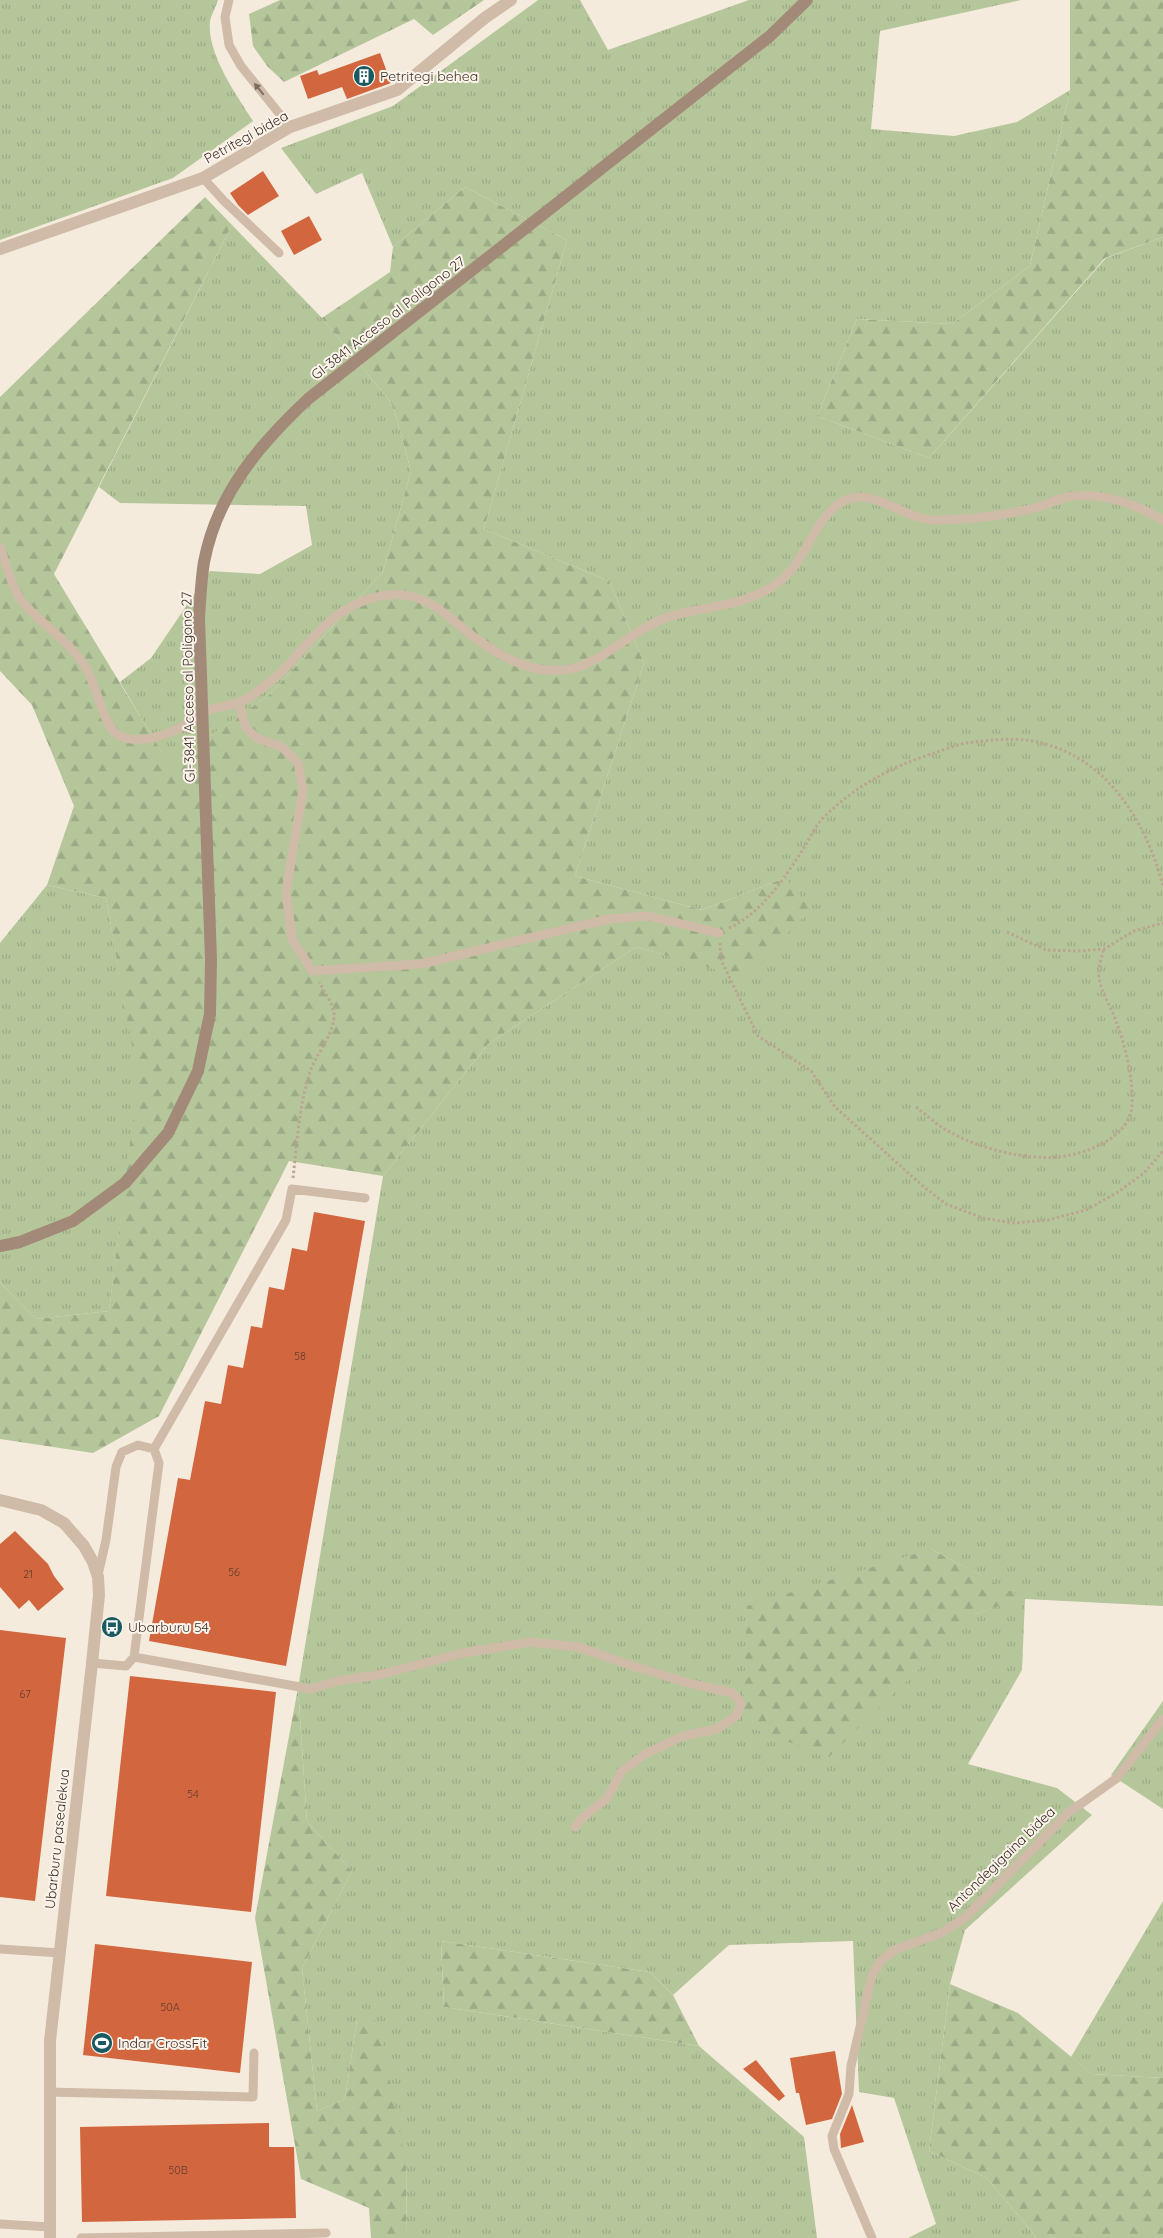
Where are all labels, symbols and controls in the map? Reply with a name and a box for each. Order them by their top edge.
building icon: Petritegi behea [352,64,376,88]
place label: Petritegi behea [380,67,478,85]
one-way arrow [254,83,265,96]
street label: Petritegi bidea [201,106,291,168]
street label: GI-3841 Acceso al Polígono 27 [307,252,469,384]
street label: GI-3841 Acceso al Polígono 27 [177,592,199,782]
house number: 58 [294,1349,306,1363]
house number: 56 [228,1565,240,1579]
house number: 21 [23,1567,33,1581]
bus stop icon: Ubarburu 54 [100,1615,124,1639]
place label: Ubarburu 54 [128,1618,209,1636]
house number: 67 [19,1687,31,1701]
street label: Ubarburu pasealekua [41,1768,73,1910]
house number: 54 [187,1787,199,1801]
street label: Antondegigaina bidea [943,1803,1059,1915]
house number: 50A [160,2000,180,2014]
sports icon: Indar CrossFit [90,2031,114,2055]
place label: Indar CrossFit [118,2034,208,2052]
house number: 50B [168,2163,188,2177]

